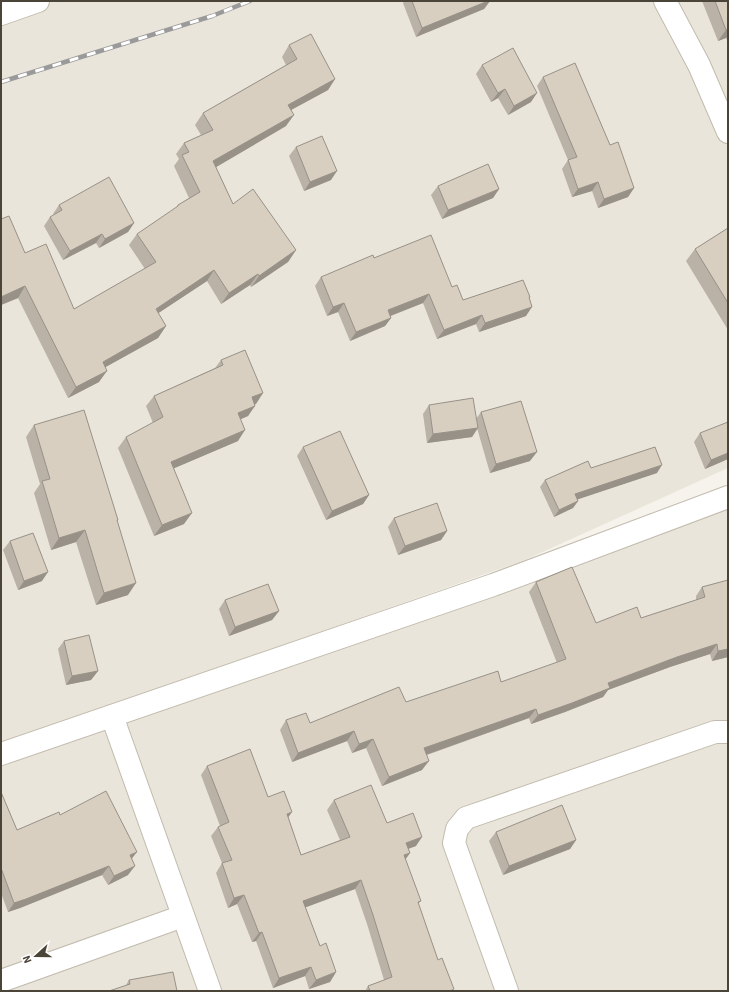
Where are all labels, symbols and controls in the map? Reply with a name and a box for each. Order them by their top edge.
north arrow [16,936,56,976]
text: N [19,953,35,966]

